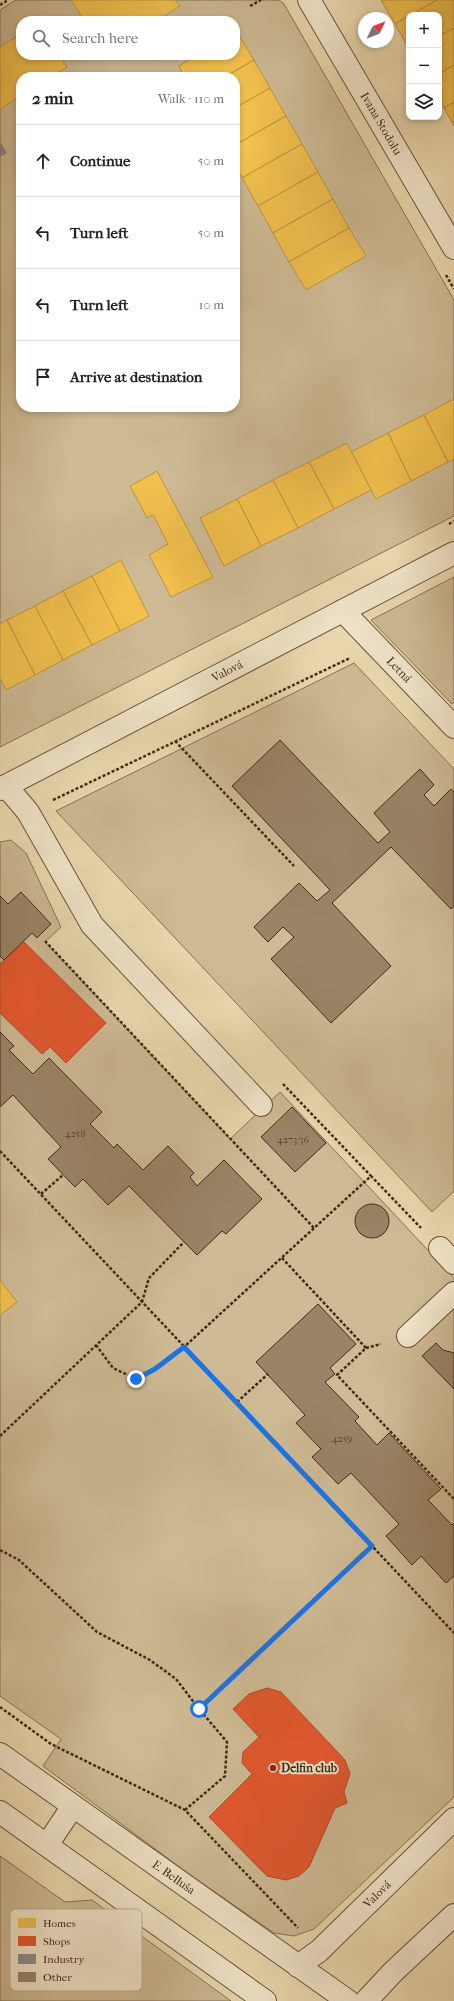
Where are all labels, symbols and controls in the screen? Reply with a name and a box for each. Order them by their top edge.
north arrow [358,12,394,48]
map controls [406,12,442,120]
button: + [406,12,442,48]
search box [16,16,240,60]
icon: search [30,27,52,49]
text: Search here [62,29,138,47]
button: − [406,48,442,84]
button: layers [406,84,442,120]
text: 2 min [32,88,73,108]
street label: Ivana Stodolu [357,90,405,157]
text: Walk · 110 m [158,91,224,106]
icon: ahead [32,150,54,172]
text: Continue [70,152,130,170]
text: 50 m [198,153,224,168]
icon: left [32,222,54,244]
text: Turn left [70,224,128,242]
text: 50 m [198,225,224,240]
icon: left [32,294,54,316]
text: Turn left [70,296,128,314]
text: 10 m [199,297,224,312]
icon: arrive [32,366,54,388]
text: Arrive at destination [70,368,202,386]
street label: Letná [384,654,415,686]
street label: Valová [208,657,245,685]
house number: 4258 [65,1128,85,1140]
house number: 4273/36 [277,1134,310,1146]
route end [127,1370,145,1388]
house number: 4259 [332,1433,352,1445]
route start [190,1700,208,1718]
place label: Delfin club [281,1761,338,1775]
marker: Delfin club [268,1763,278,1773]
street label: E. Belluša [150,1857,198,1898]
street label: Valová [360,1877,394,1912]
legend [10,1909,142,1991]
text: Homes [43,1917,76,1930]
text: Shops [43,1935,70,1948]
text: Industry [43,1953,85,1966]
text: Other [43,1971,72,1984]

